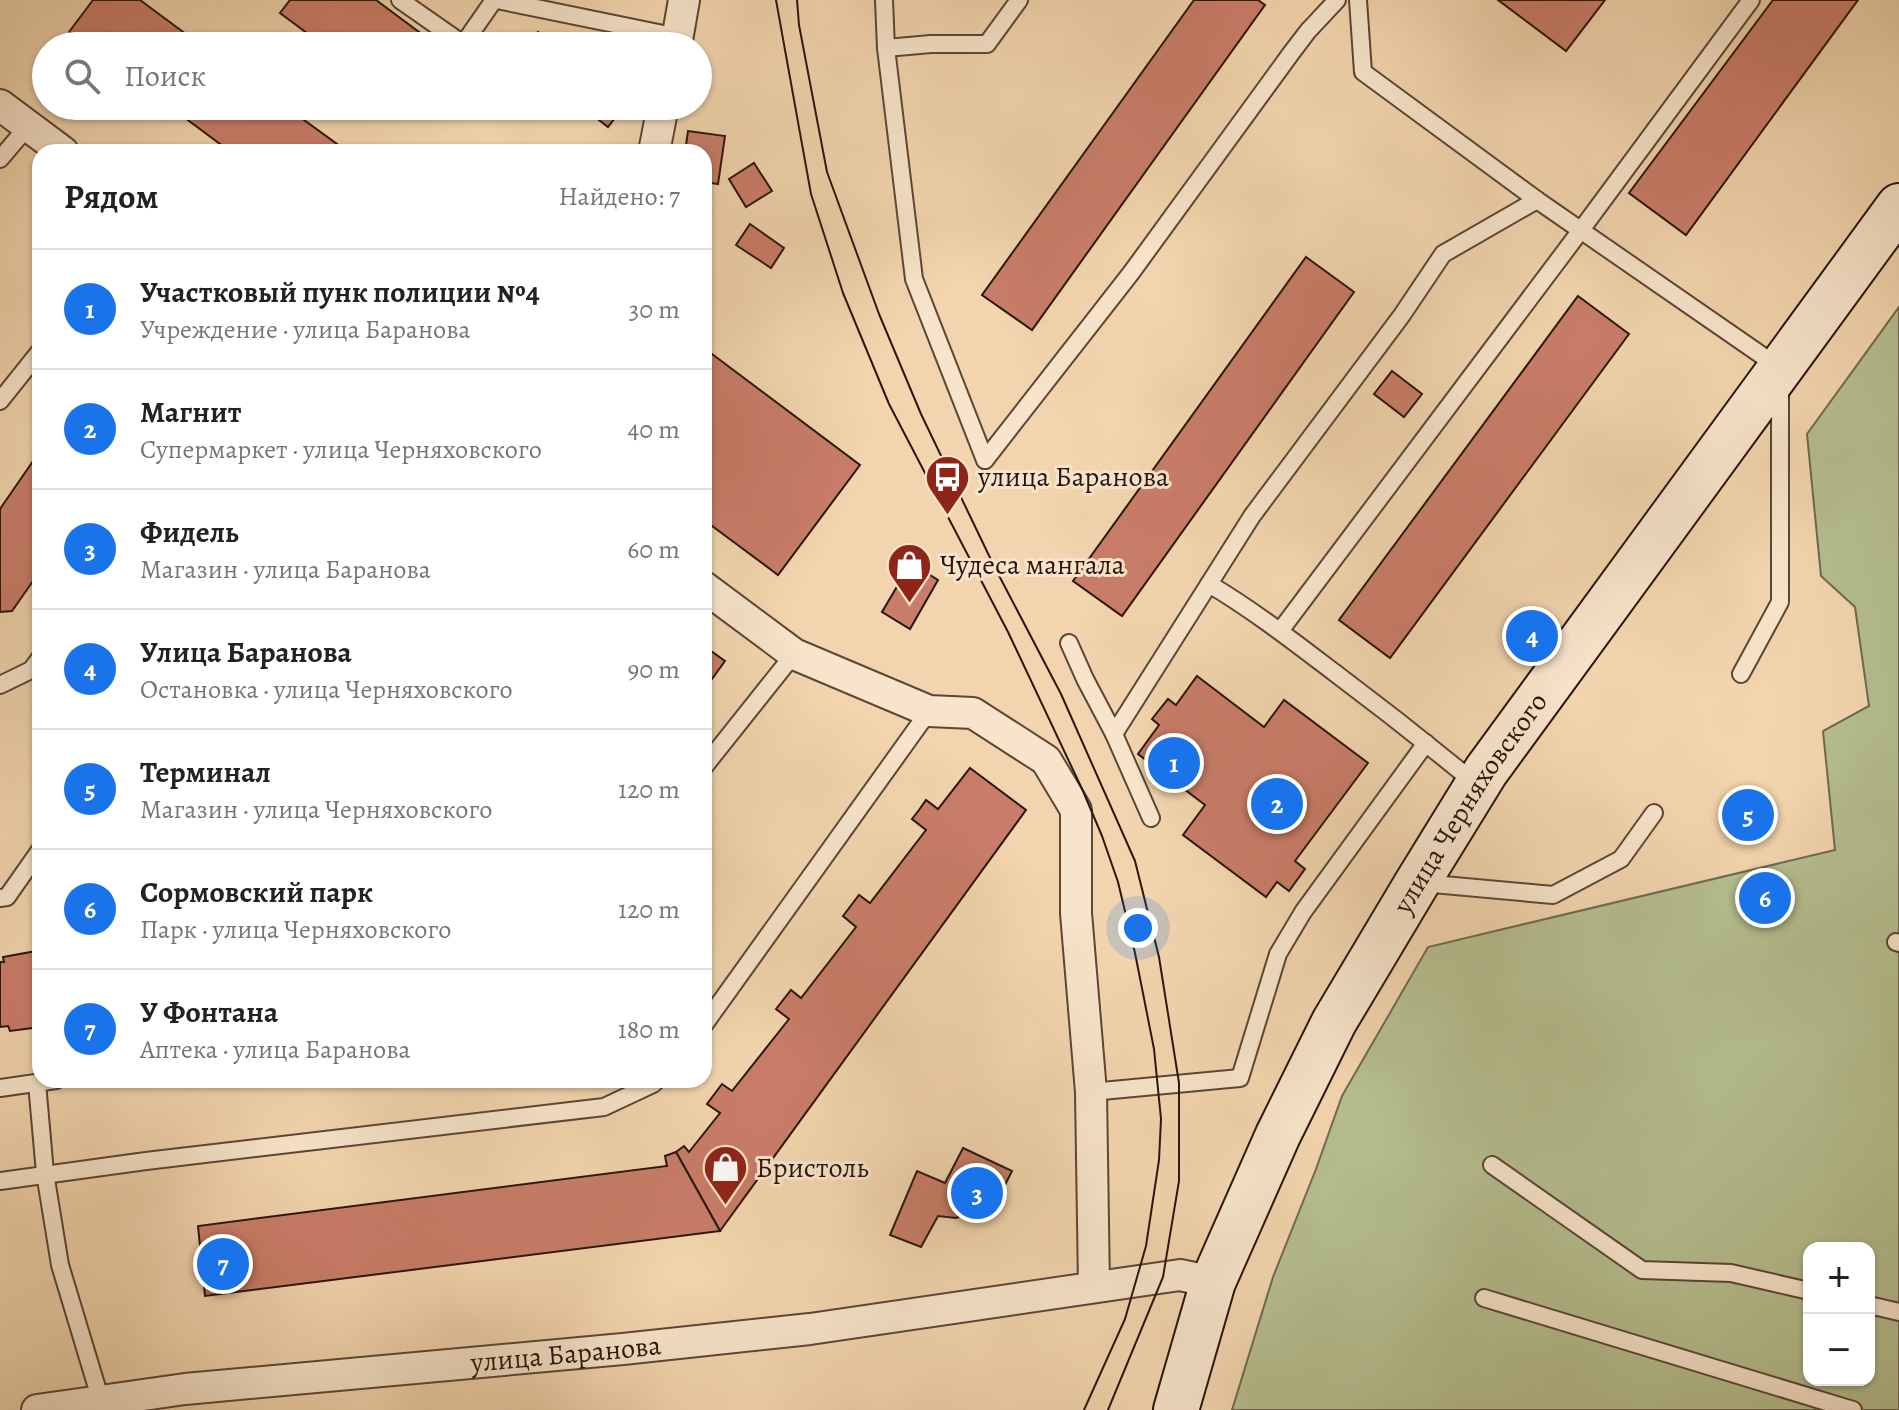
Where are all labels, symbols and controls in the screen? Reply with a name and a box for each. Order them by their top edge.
search box [32,32,712,120]
icon: search [60,54,104,98]
text: Поиск [124,56,206,96]
text: Рядом [64,173,158,220]
text: Найдено: 7 [559,179,680,214]
text: Участковый пунк полиции №4 [140,272,540,312]
text: 1 [85,292,95,327]
text: 30 m [629,292,680,327]
text: Учреждение · улица Баранова [140,312,471,347]
text: Магнит [140,392,241,432]
text: 2 [84,412,96,447]
text: 40 m [628,412,680,447]
text: Супермаркет · улица Черняховского [140,432,542,467]
bus stop icon: улица Баранова [923,453,971,516]
place label: улица Баранова [977,458,1169,496]
text: Фидель [140,512,239,552]
text: 3 [84,532,96,567]
text: 60 m [627,532,680,567]
shop icon: Чудеса мангала [885,541,933,604]
place label: Чудеса мангала [940,546,1125,584]
text: Магазин · улица Баранова [140,552,431,587]
pin: 4 [1506,606,1558,666]
text: Улица Баранова [140,632,352,672]
text: 4 [84,652,96,687]
text: 90 m [628,652,680,687]
text: Остановка · улица Черняховского [140,672,513,707]
street label: улица Черняховского [1383,685,1556,922]
pin: 1 [1148,733,1200,793]
text: Терминал [140,752,271,792]
text: 5 [84,772,96,807]
text: 120 m [618,772,680,807]
pin: 2 [1251,774,1303,834]
pin: 5 [1722,785,1774,845]
text: Магазин · улица Черняховского [140,792,492,827]
pin: 6 [1739,868,1791,928]
text: Сормовский парк [140,872,373,912]
text: 6 [84,892,96,927]
text: 120 m [618,892,680,927]
your location [1118,908,1158,948]
text: Парк · улица Черняховского [140,912,451,947]
text: У Фонтана [140,992,278,1032]
text: 7 [84,1012,96,1047]
text: 180 m [618,1012,680,1047]
text: Аптека · улица Баранова [140,1032,411,1067]
shop icon: Бристоль [701,1144,749,1207]
place label: Бристоль [756,1149,869,1187]
pin: 3 [951,1163,1003,1223]
pin: 7 [197,1234,249,1294]
map controls [1803,1242,1875,1386]
button: + [1803,1242,1875,1314]
button: − [1803,1314,1875,1386]
street label: улица Баранова [468,1326,663,1382]

